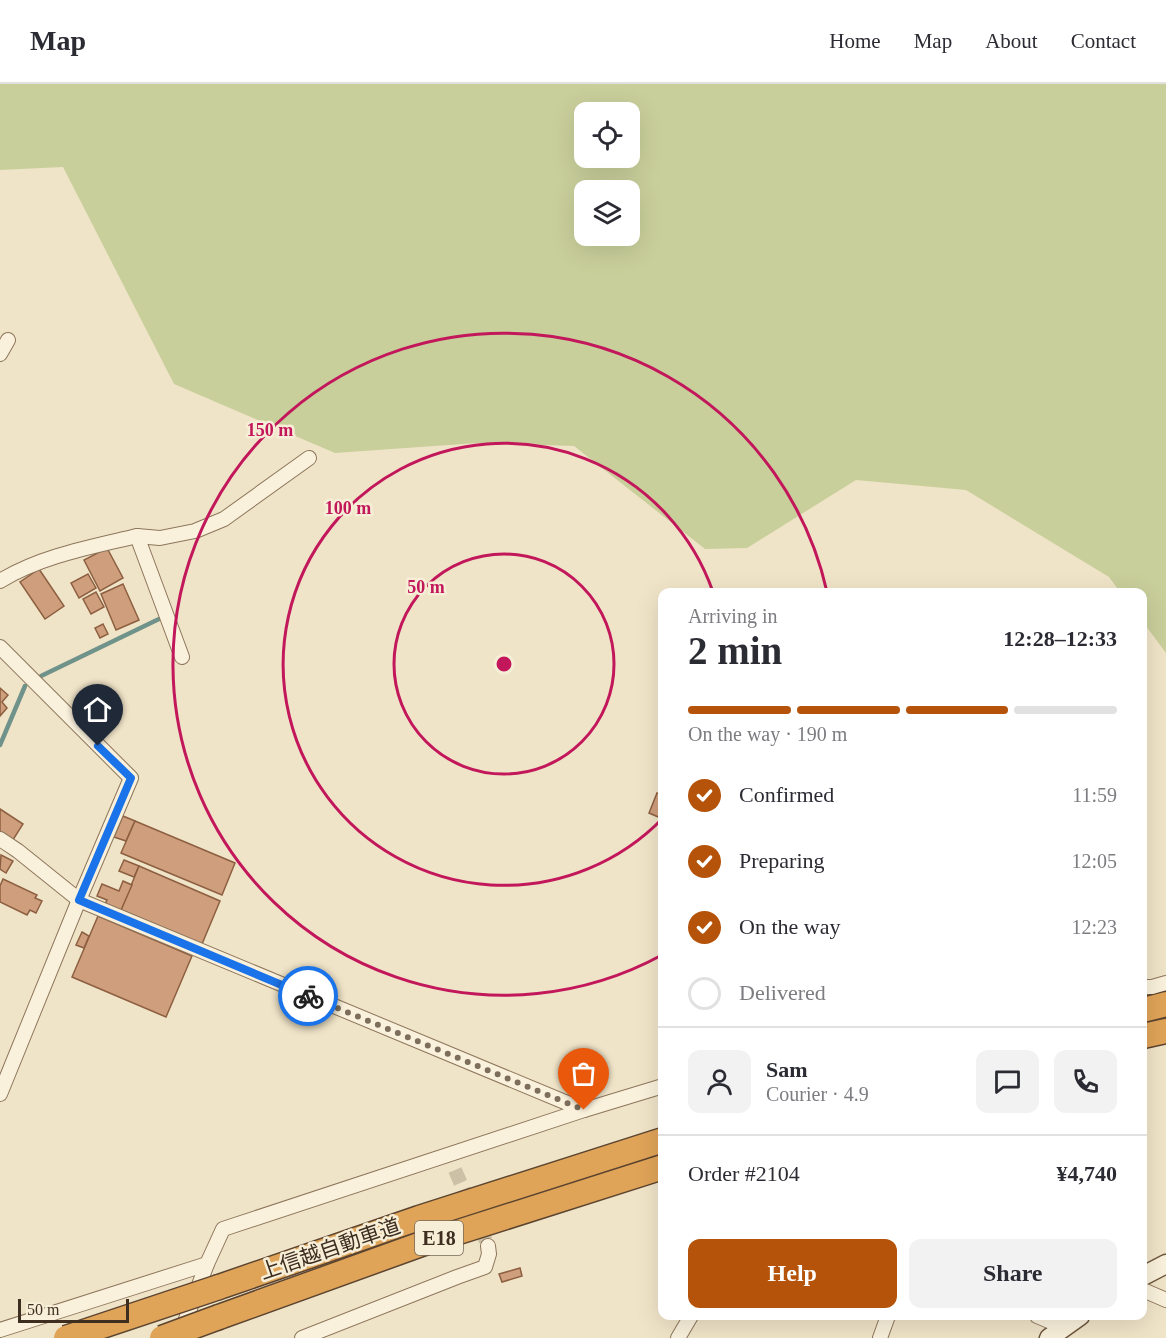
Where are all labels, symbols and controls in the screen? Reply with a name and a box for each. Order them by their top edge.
text: Map [30,25,86,56]
text: Home [829,29,881,53]
text: Map [914,29,952,53]
text: About [985,29,1038,53]
text: Contact [1071,29,1136,53]
map controls [574,102,640,246]
button: locate [574,102,640,168]
button: layers [574,180,640,246]
text: 150 m [247,420,293,440]
text: 100 m [325,498,371,518]
text: 50 m [407,577,445,597]
text: Arriving in [688,605,777,627]
text: 12:28–12:33 [1003,626,1117,651]
text: 2 min [688,629,782,672]
centre of rings [494,654,514,674]
pin [72,684,123,746]
icon: home [81,693,114,726]
text: On the way · 190 m [688,723,847,745]
icon: check [688,779,721,812]
text: Confirmed [739,782,834,807]
text: 11:59 [1072,784,1117,806]
icon: check [688,845,721,878]
text: Preparing [739,848,825,873]
text: 12:05 [1071,850,1117,872]
icon: check [688,911,721,944]
text: On the way [739,914,840,939]
text: 12:23 [1071,916,1117,938]
courier [278,966,338,1026]
icon: bike [292,980,325,1013]
text: Delivered [739,980,826,1005]
pin [558,1048,609,1110]
button: person [688,1050,751,1113]
button: chat [976,1050,1039,1113]
button: phone [1054,1050,1117,1113]
icon: bag [567,1057,600,1090]
text: Sam [766,1057,808,1082]
text: Courier · 4.9 [766,1083,869,1105]
text: Order #2104 [688,1161,800,1186]
text: ¥4,740 [1057,1161,1117,1186]
street label: 上信越自動車道 [257,1214,403,1284]
road number: E18 [415,1221,463,1255]
button: Help [688,1239,897,1308]
button: Share [909,1239,1117,1308]
scale bar [18,1296,129,1324]
text: 50 m [27,1301,59,1318]

